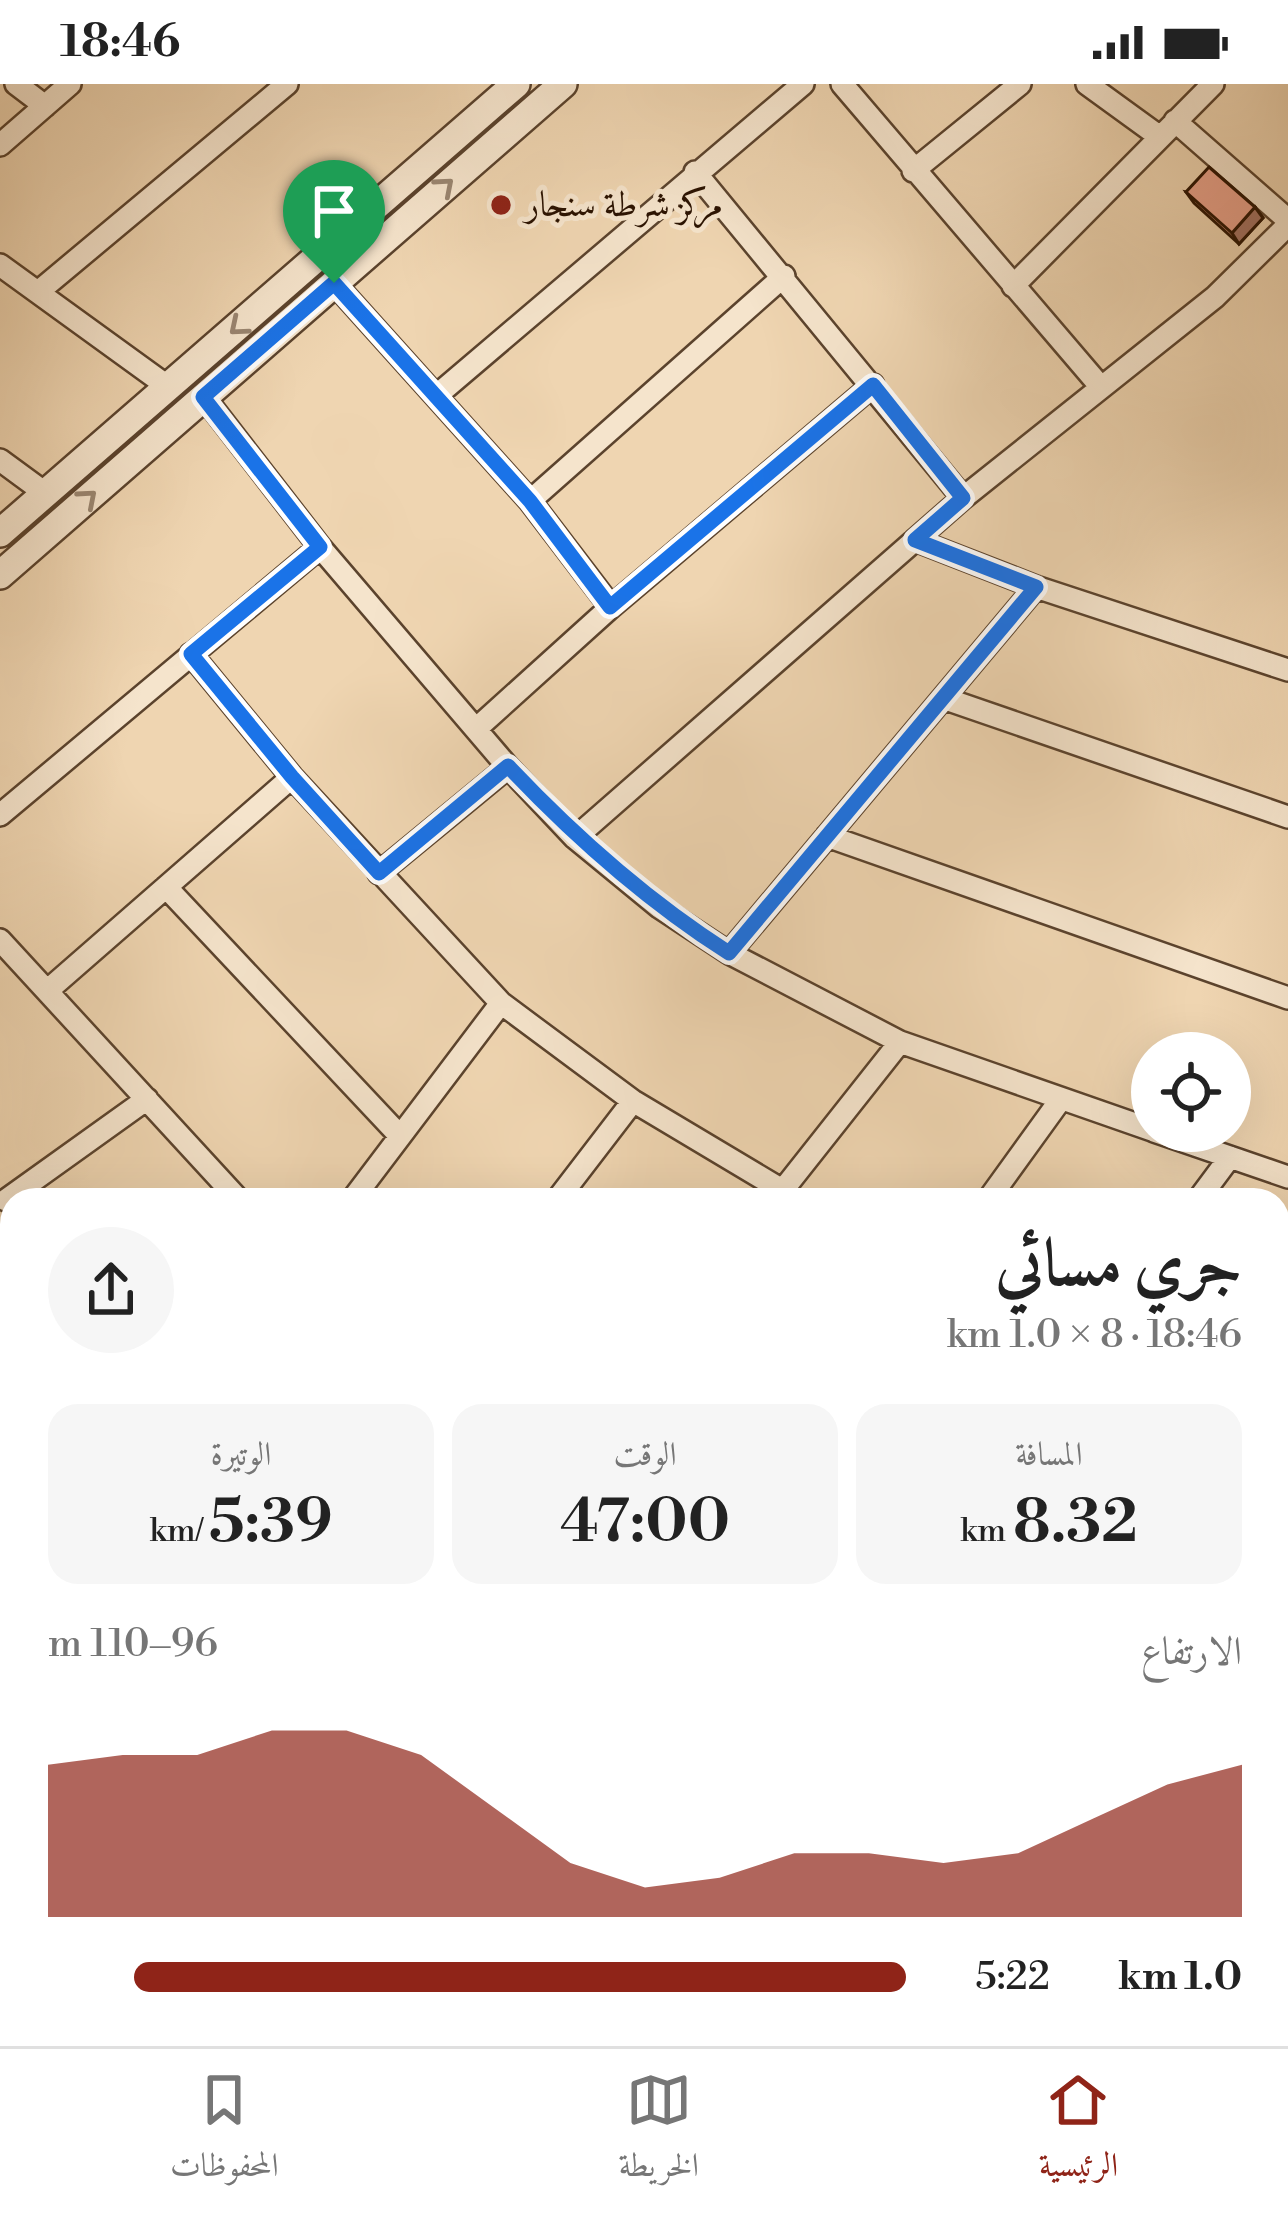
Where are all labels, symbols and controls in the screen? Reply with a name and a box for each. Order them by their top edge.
text: 18:46 [60,14,180,71]
pin [283,160,385,283]
icon: arrive [301,178,367,244]
one-way arrow [432,179,454,201]
place label: مركز شرطة سنجار [522,183,723,229]
marker: مركز شرطة سنجار [488,192,514,218]
one-way arrow [230,312,252,334]
one-way arrow [74,491,96,512]
map controls [1131,1032,1251,1152]
button: locate [1131,1032,1251,1152]
text: جري مسائي [995,1224,1242,1307]
button: share [48,1227,174,1353]
text: 18:46 · 8 × 1.0 km [947,1311,1242,1360]
text: الوتيرة [211,1435,271,1476]
text: الوقت [613,1435,677,1476]
text: المسافة [1015,1435,1083,1476]
text: 5:39 [209,1486,332,1561]
text: 47:00 [560,1486,730,1561]
text: 8.32 [1013,1486,1138,1561]
text: /km [150,1511,209,1552]
text: km [960,1511,1013,1552]
text: 96–110 m [48,1620,218,1669]
text: الارتفاع [1141,1628,1242,1677]
text: 5:22 [975,1953,1050,2002]
text: 1.0 km [1118,1953,1242,2002]
tab: المحفوظات [170,2067,279,2197]
tab: الخريطة [619,2067,699,2197]
tab: الرئيسية [1039,2067,1118,2197]

